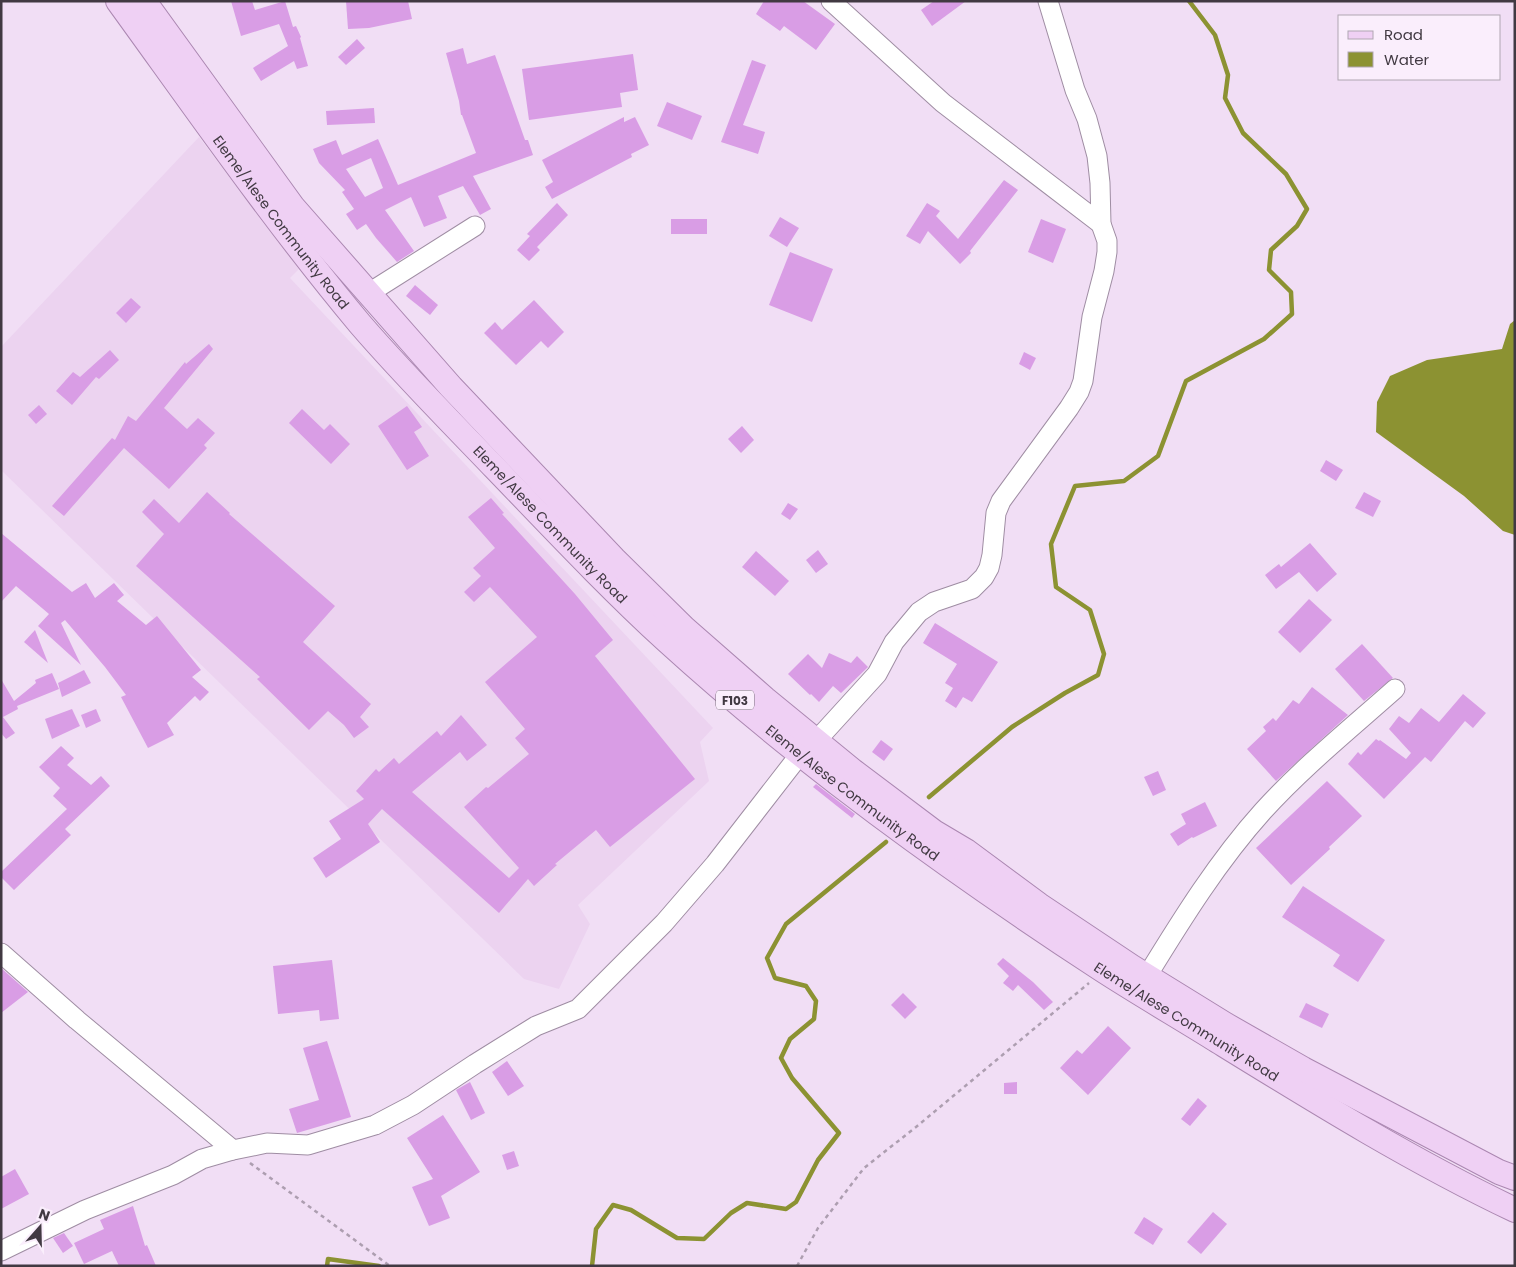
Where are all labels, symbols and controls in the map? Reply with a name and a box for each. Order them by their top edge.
legend [1338,15,1501,80]
text: Road [1384,24,1423,45]
text: Water [1384,49,1430,70]
street label: Eleme/Alese Community Road [208,132,354,313]
street label: Eleme/Alese Community Road [469,441,632,608]
road number: F103 [716,690,754,710]
street label: Eleme/Alese Community Road [761,720,943,866]
street label: Eleme/Alese Community Road [1090,957,1283,1086]
north arrow [15,1202,65,1252]
text: N [36,1204,53,1226]

